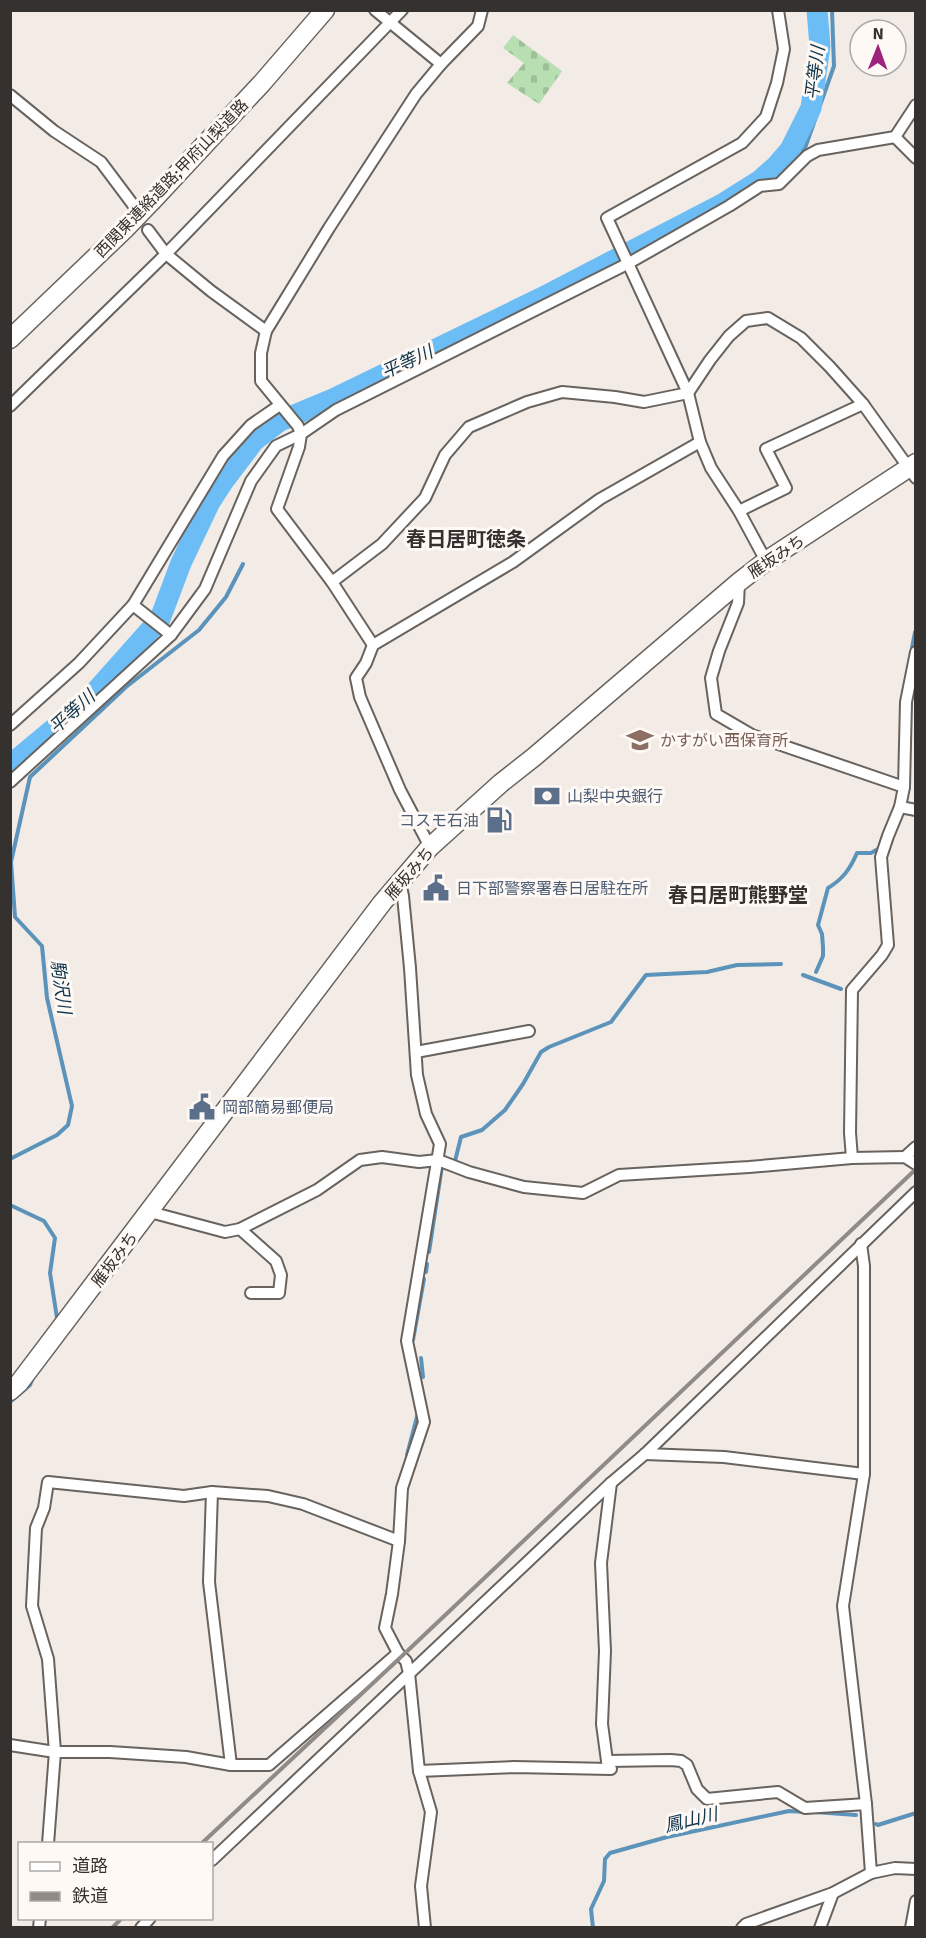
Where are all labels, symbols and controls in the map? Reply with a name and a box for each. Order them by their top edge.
north arrow [848,18,908,78]
text: N [873,24,884,44]
water label: 平等川 [801,43,829,101]
street label: 西関東連絡道路;甲府山梨道路 [91,95,253,262]
water label: 平等川 [378,340,438,383]
district label: 春日居町徳条 [406,527,526,552]
street label: 雁坂みち [744,531,809,583]
water label: 平等川 [45,684,101,738]
school or university icon: かすがい西保育所 [625,725,655,755]
place label: かすがい西保育所 [660,731,788,751]
bank icon: 山梨中央銀行 [532,781,562,811]
place label: 山梨中央銀行 [567,787,663,807]
fuel station icon: コスモ石油 [484,805,514,835]
place label: コスモ石油 [399,811,479,831]
street label: 雁坂みち [381,843,438,904]
public building icon: 日下部警察署春日居駐在所 [421,873,451,903]
place label: 日下部警察署春日居駐在所 [456,879,648,899]
district label: 春日居町熊野堂 [668,883,808,908]
water label: 駒沢川 [46,959,76,1017]
public building icon: 岡部簡易郵便局 [187,1092,217,1122]
place label: 岡部簡易郵便局 [222,1098,334,1118]
street label: 雁坂みち [88,1228,142,1291]
water label: 鳳山川 [662,1803,722,1837]
legend [18,1842,213,1920]
text: 道路 [72,1855,108,1877]
text: 鉄道 [72,1885,108,1907]

